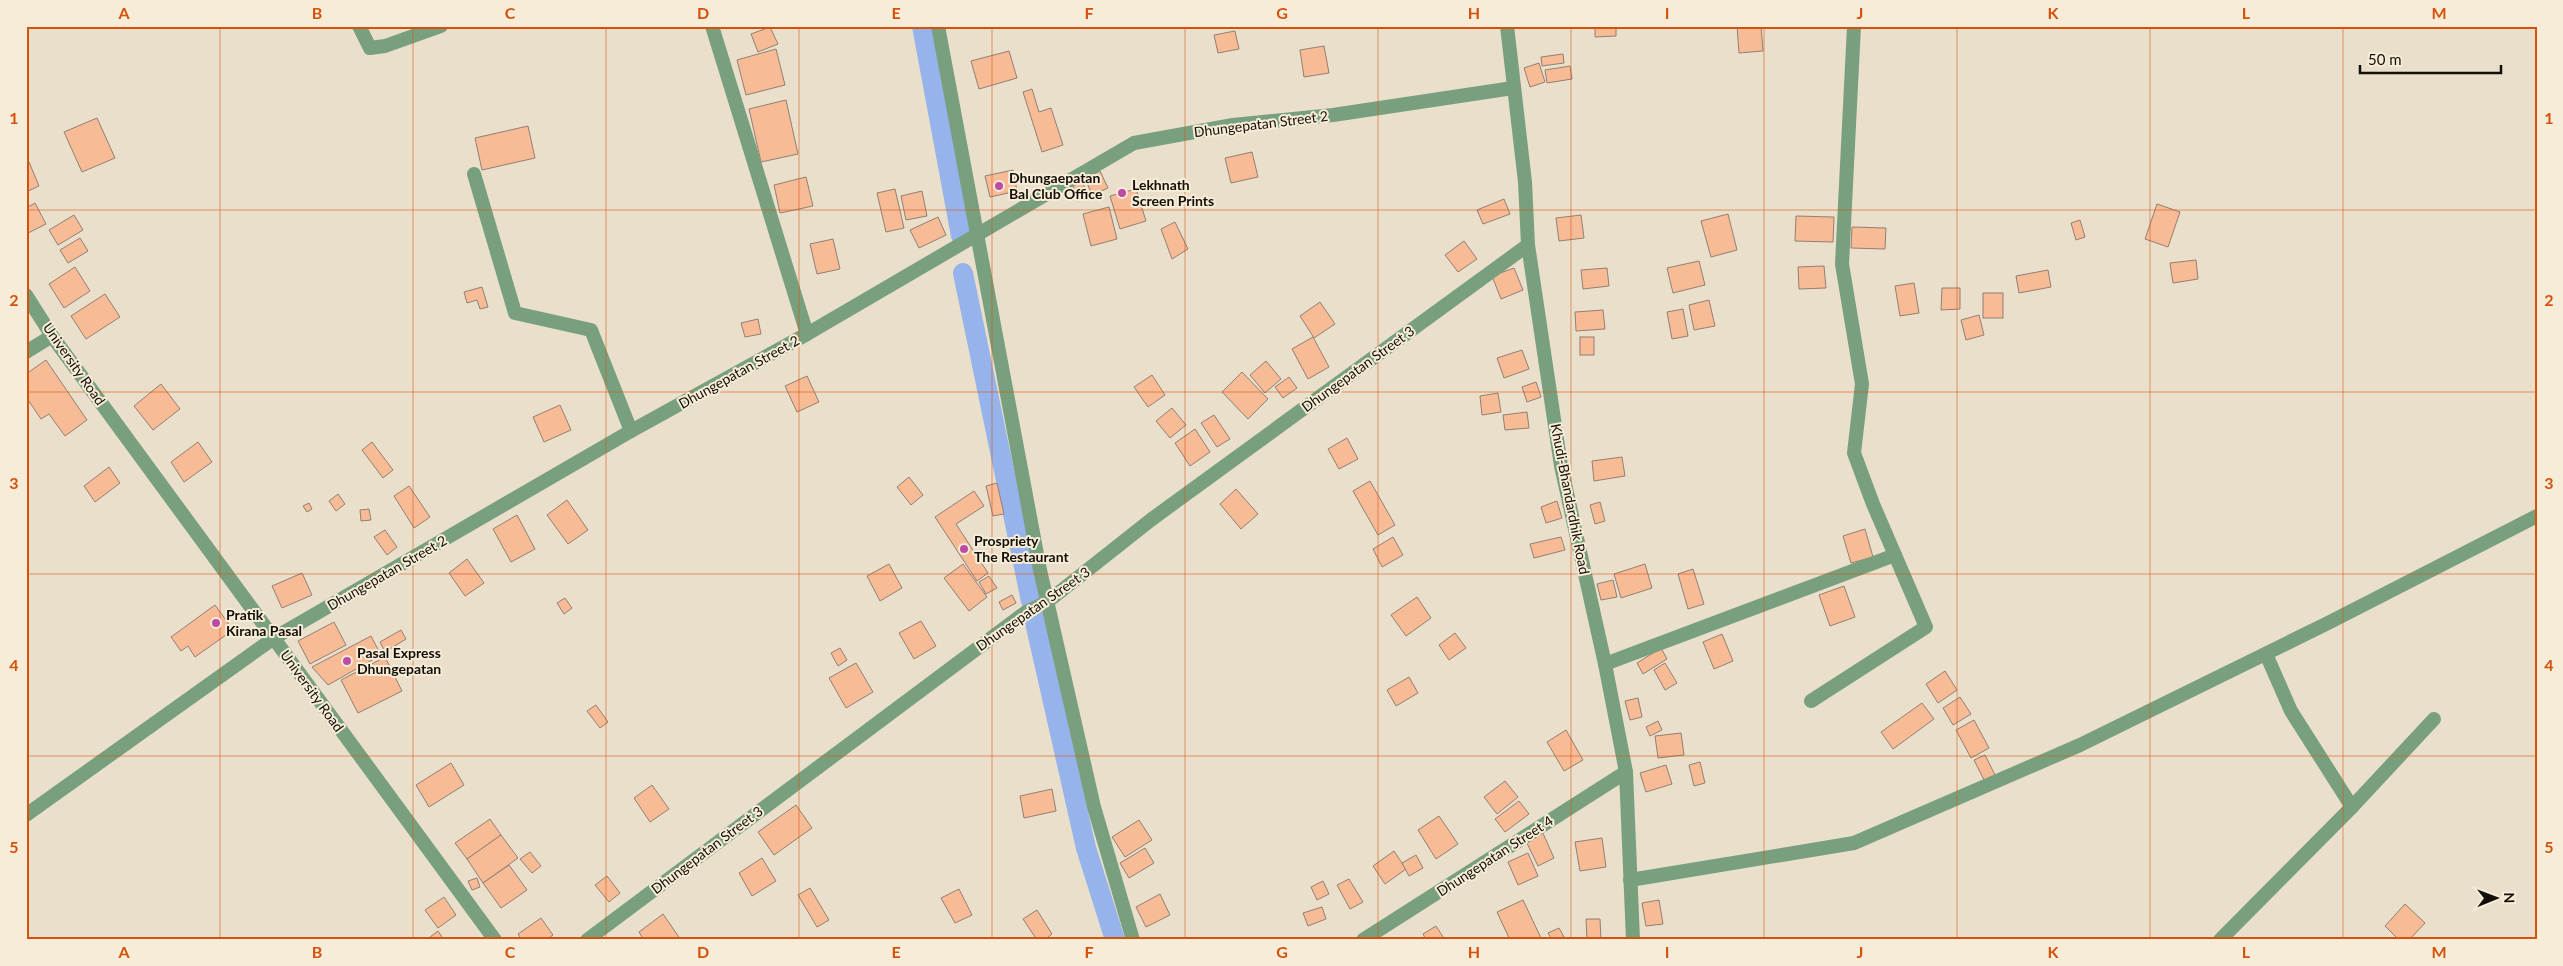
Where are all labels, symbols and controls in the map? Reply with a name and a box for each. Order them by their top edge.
text: A [117,3,130,22]
text: B [312,3,322,22]
text: C [505,3,516,22]
text: D [697,3,709,22]
text: E [891,3,901,22]
text: F [1084,3,1094,22]
text: G [1276,3,1288,22]
text: H [1468,3,1480,22]
text: I [1665,3,1669,22]
text: J [1857,3,1863,22]
text: K [2048,3,2060,22]
text: L [2242,3,2251,22]
text: M [2431,3,2447,22]
scale bar [2360,42,2502,74]
text: 50 m [2368,50,2402,68]
street label: Dhungepatan Street 2 [1193,107,1329,140]
text: 1 [9,108,19,127]
text: 1 [2544,108,2554,127]
place label: Dhungaepatan Bal Club Office [1009,169,1103,202]
place label: Lekhnath Screen Prints [1132,176,1214,209]
marker: Dhungaepatan Bal Club Office [993,180,1005,192]
marker: Lekhnath Screen Prints [1116,187,1128,199]
text: 2 [9,290,19,309]
text: 2 [2544,290,2554,309]
street label: University Road [40,319,109,408]
street label: Dhungepatan Street 3 [1298,322,1417,415]
street label: Dhungepatan Street 2 [676,331,802,412]
street label: Khudi-Bhandardhik Road [1548,422,1593,576]
text: 3 [9,473,19,492]
text: 3 [2544,473,2554,492]
street label: Dhungepatan Street 2 [324,531,450,614]
place label: Prospriety The Restaurant [974,532,1069,565]
marker: Prospriety The Restaurant [958,543,970,555]
street label: Dhungepatan Street 3 [972,563,1093,654]
place label: Pratik Kirana Pasal [226,606,302,639]
marker: Pratik Kirana Pasal [210,617,222,629]
place label: Pasal Express Dhungepatan [357,644,441,677]
street label: University Road [277,647,348,735]
text: 4 [9,655,19,674]
marker: Pasal Express Dhungepatan [341,655,353,667]
text: 4 [2544,655,2554,674]
street label: Dhungepatan Street 3 [648,802,766,897]
street label: Dhungepatan Street 4 [1433,812,1556,900]
text: 5 [9,837,19,856]
text: 5 [2544,837,2554,856]
north arrow [2470,874,2520,924]
text: N [2501,892,2518,903]
text: A [117,942,130,961]
text: B [312,942,322,961]
text: C [505,942,516,961]
text: D [697,942,709,961]
text: E [891,942,901,961]
text: F [1084,942,1094,961]
text: G [1276,942,1288,961]
text: H [1468,942,1480,961]
text: I [1665,942,1669,961]
text: J [1857,942,1863,961]
text: K [2048,942,2060,961]
text: L [2242,942,2251,961]
text: M [2431,942,2447,961]

